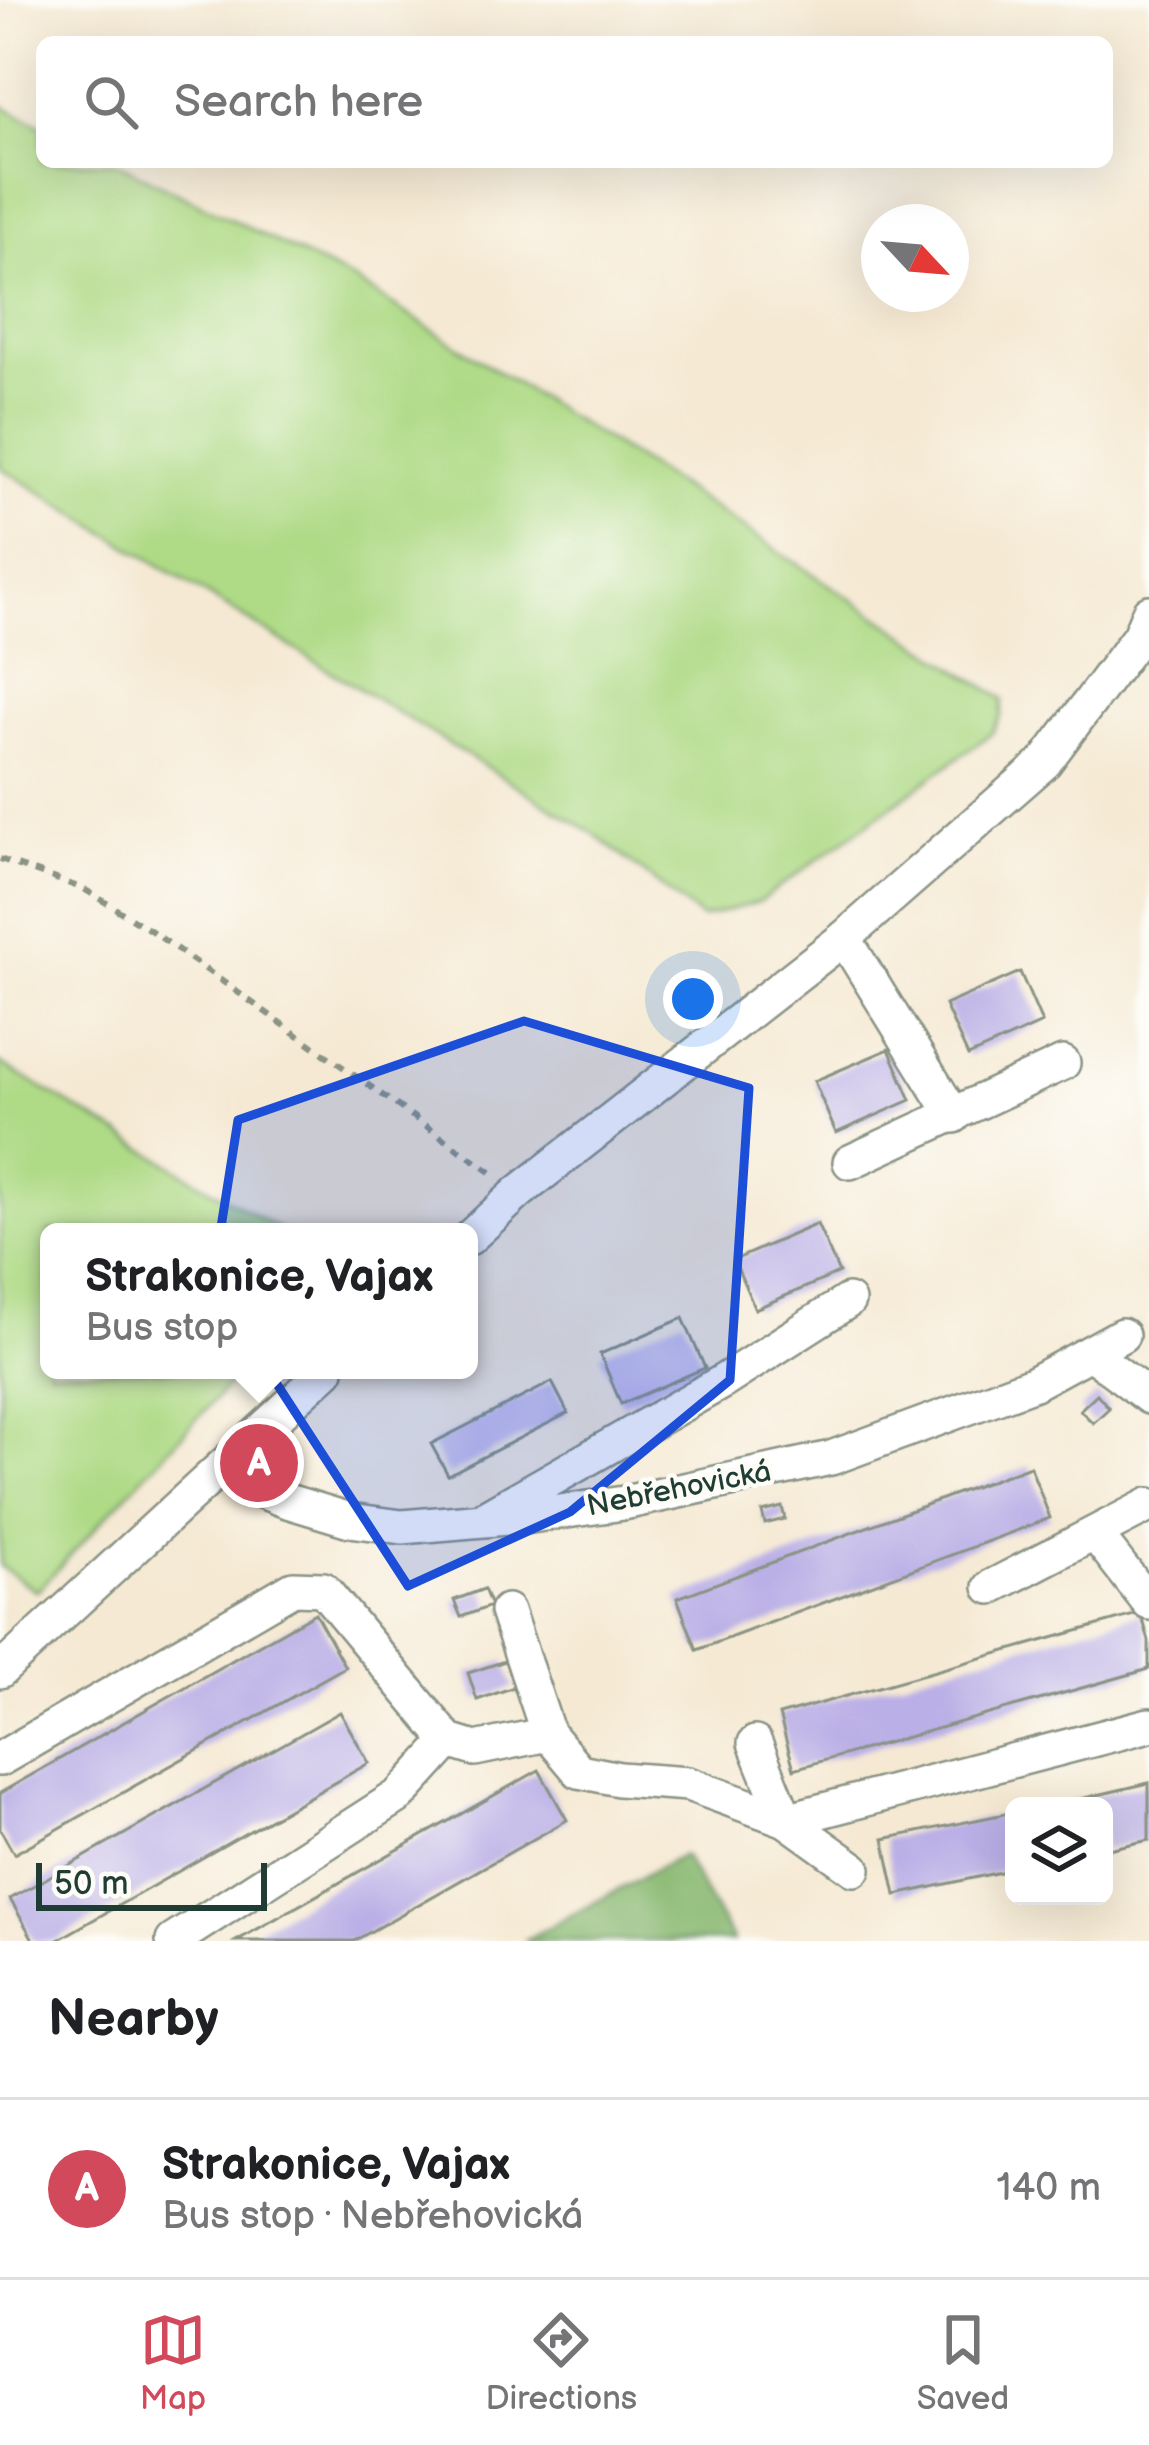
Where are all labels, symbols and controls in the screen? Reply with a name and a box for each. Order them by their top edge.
search box [36,36,1113,168]
icon: search [78,69,144,135]
text: Search here [174,75,423,130]
north arrow [861,204,969,312]
your location [663,969,723,1029]
popup [40,1223,478,1379]
text: Strakonice, Vajax [85,1250,433,1305]
text: Bus stop [85,1305,238,1352]
pin: A [220,1418,298,1508]
street label: Nebřehovická [584,1454,774,1524]
map controls [1005,1797,1113,1905]
button: layers [1005,1797,1113,1905]
scale bar [36,1857,267,1910]
text: 50 m [54,1864,129,1904]
text: Nearby [48,1989,219,2050]
text: Strakonice, Vajax [162,2138,510,2193]
text: A [75,2165,99,2212]
text: 140 m [996,2165,1101,2212]
text: Bus stop · Nebřehovická [162,2193,583,2240]
tab: Map [140,2307,206,2419]
tab: Directions [485,2307,637,2419]
tab: Saved [917,2307,1009,2419]

